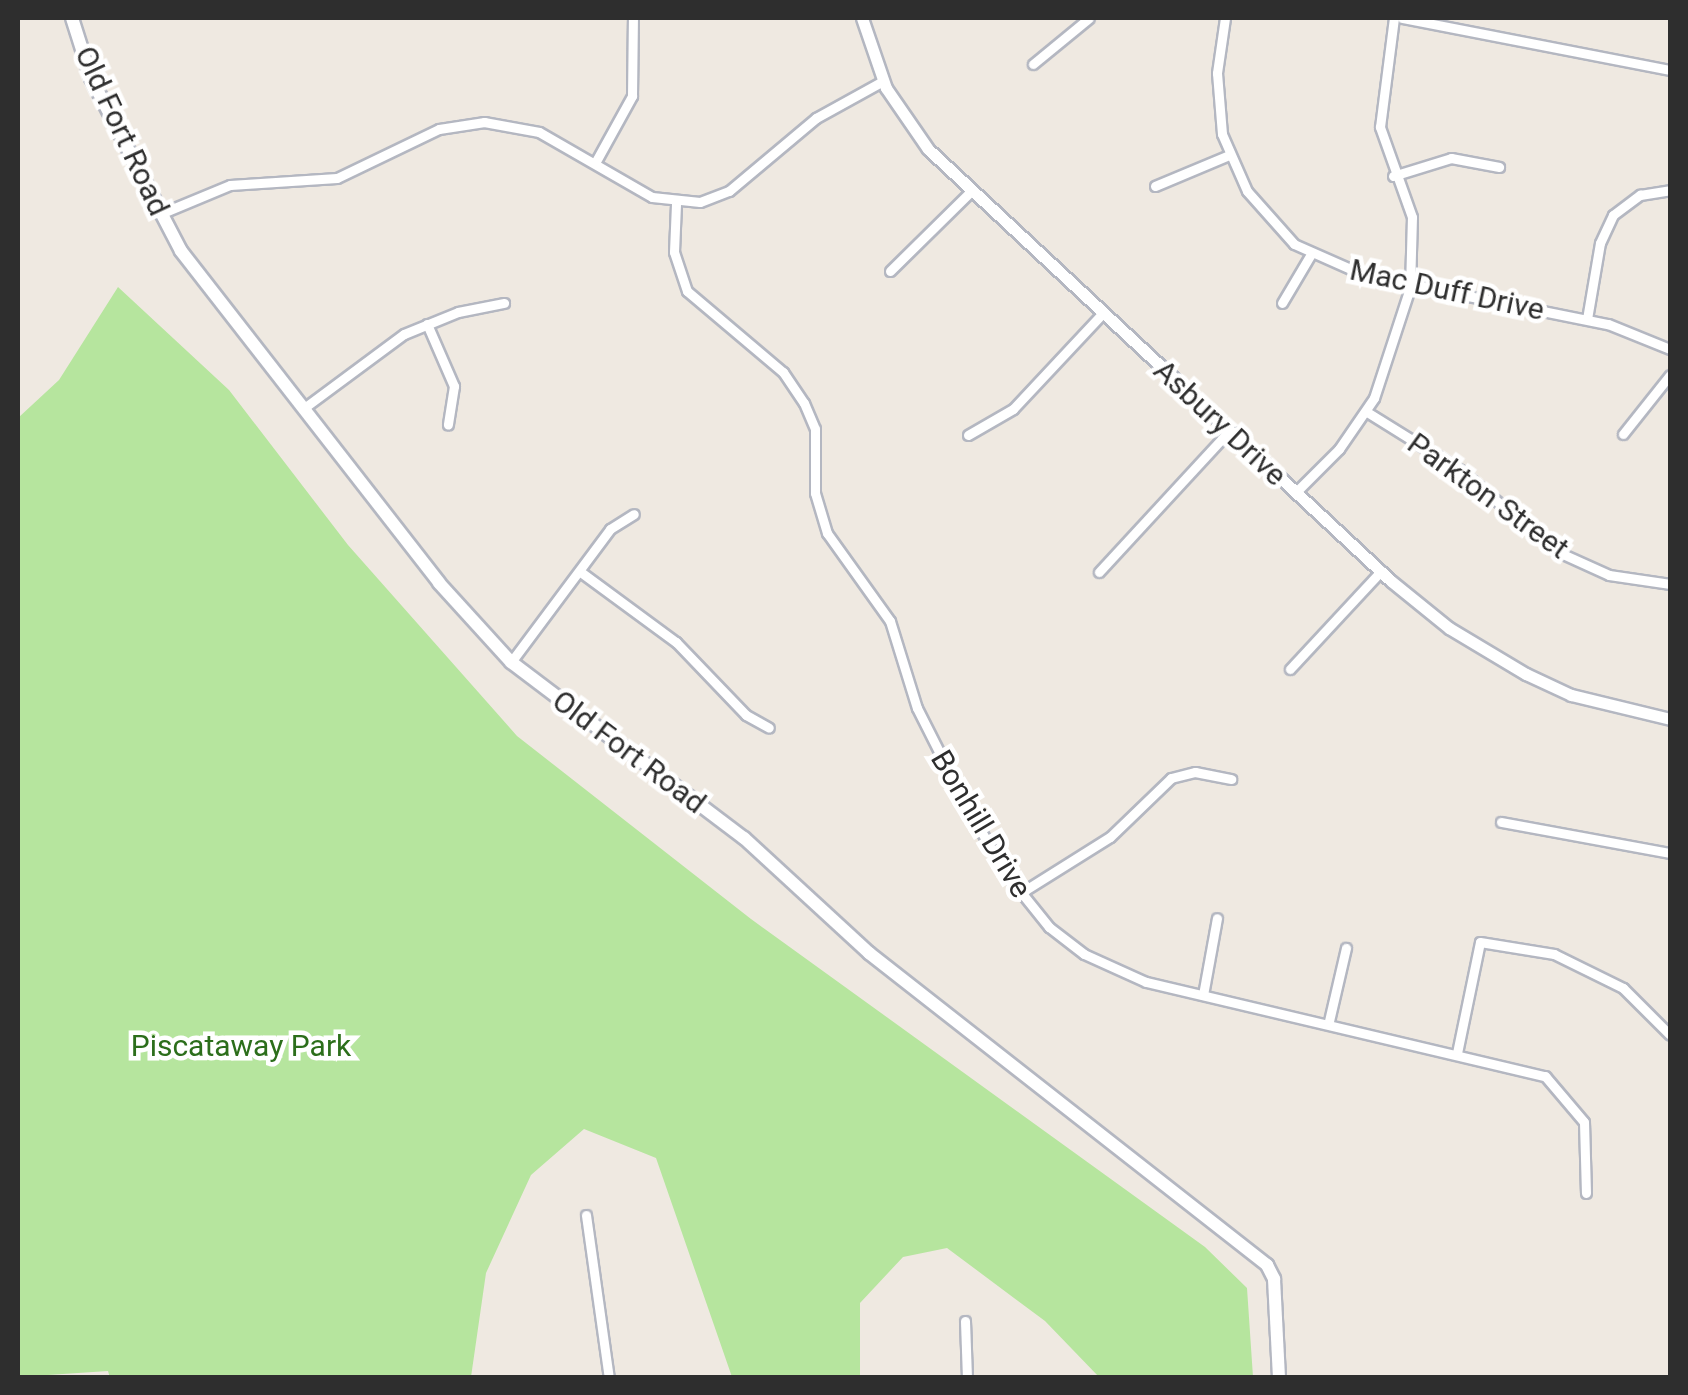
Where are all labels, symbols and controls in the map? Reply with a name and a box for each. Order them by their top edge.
street label: Old Fort Road [67,41,177,221]
street label: Mac Duff Drive [1347,252,1547,328]
street label: Asbury Drive [1146,353,1294,493]
street label: Parkton Street [1400,426,1576,566]
street label: Old Fort Road [545,683,713,821]
street label: Bonhill Drive [923,744,1039,904]
park label: Piscataway Park [131,1028,351,1064]

